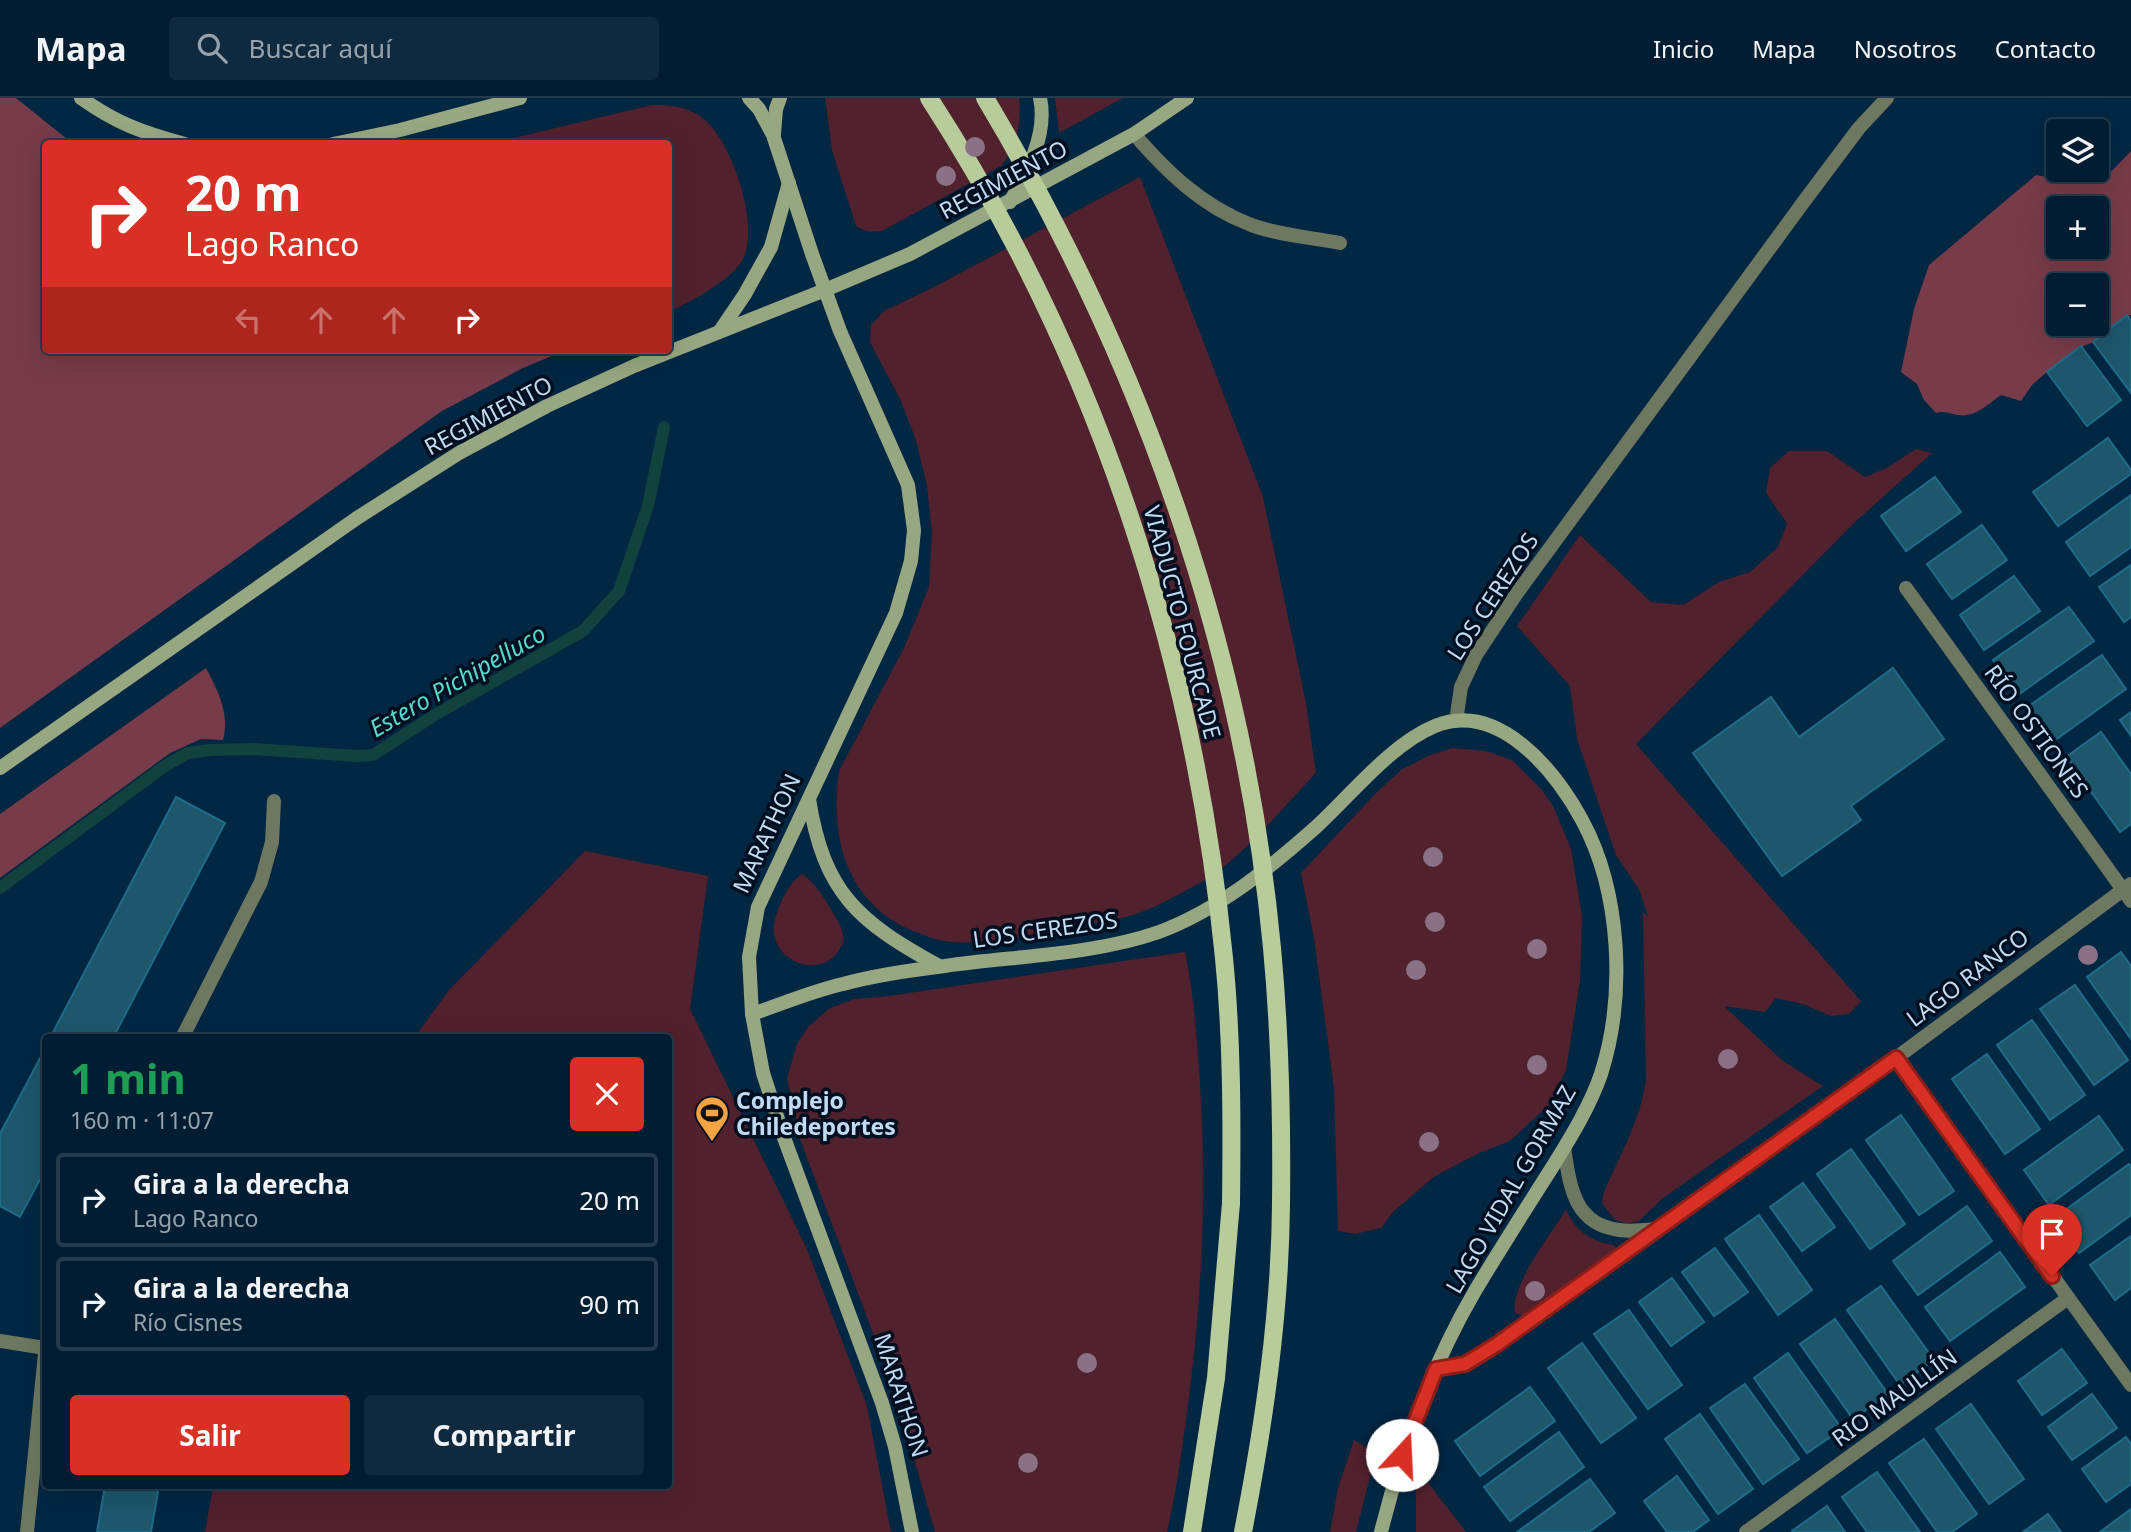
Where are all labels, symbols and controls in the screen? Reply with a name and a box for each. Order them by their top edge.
search box [169,17,659,80]
text: Mapa [35,26,127,71]
icon: search [193,29,231,67]
text: Buscar aquí [249,30,392,66]
text: Inicio [1653,32,1714,65]
text: Mapa [1752,32,1816,65]
text: Nosotros [1854,32,1957,65]
text: Contacto [1995,32,2096,65]
map controls [2046,119,2109,336]
button: layers [2046,119,2109,182]
street label: REGIMIENTO [933,132,1073,226]
text: 20 m [185,159,302,225]
icon: right [70,168,161,259]
button: + [2046,196,2109,259]
text: Lago Ranco [185,222,359,265]
button: − [2046,273,2109,336]
icon: left [229,301,267,339]
icon: ahead [302,301,340,339]
icon: ahead [375,301,413,339]
icon: right [448,301,486,339]
street label: REGIMIENTO [418,368,558,462]
street label: VIADUCTO FOURCADE [1136,502,1230,742]
street label: LOS CEREZOS [1439,526,1545,666]
water label: Estero Pichipelluco [363,616,551,744]
street label: RÍO OSTIONES [1978,658,2096,804]
street label: MARATHON [724,768,808,898]
street label: LOS CEREZOS [970,903,1120,955]
street label: LAGO RANCO [1899,920,2035,1034]
text: 1 min [70,1049,186,1106]
button: close [570,1057,644,1131]
street label: LAGO VIDAL GORMAZ [1437,1079,1583,1299]
place label: Complejo Chiledeportes [736,1084,896,1142]
sports icon: Complejo Chiledeportes [693,1094,731,1143]
text: 160 m · 11:07 [70,1104,214,1136]
text: Gira a la derecha [133,1166,350,1202]
icon: right [74,1181,112,1219]
text: 20 m [579,1182,640,1218]
text: Lago Ranco [133,1202,258,1234]
pin [2022,1204,2082,1276]
icon: arrive [2033,1215,2071,1253]
text: Gira a la derecha [133,1270,350,1306]
icon: right [74,1285,112,1323]
text: 90 m [579,1286,640,1322]
text: Río Cisnes [133,1306,243,1338]
street label: MARATHON [867,1329,937,1461]
street label: RIO MAULLÍN [1825,1341,1963,1453]
button: Salir [70,1395,350,1475]
button: Compartir [364,1395,644,1475]
position arrow [1365,1418,1439,1492]

